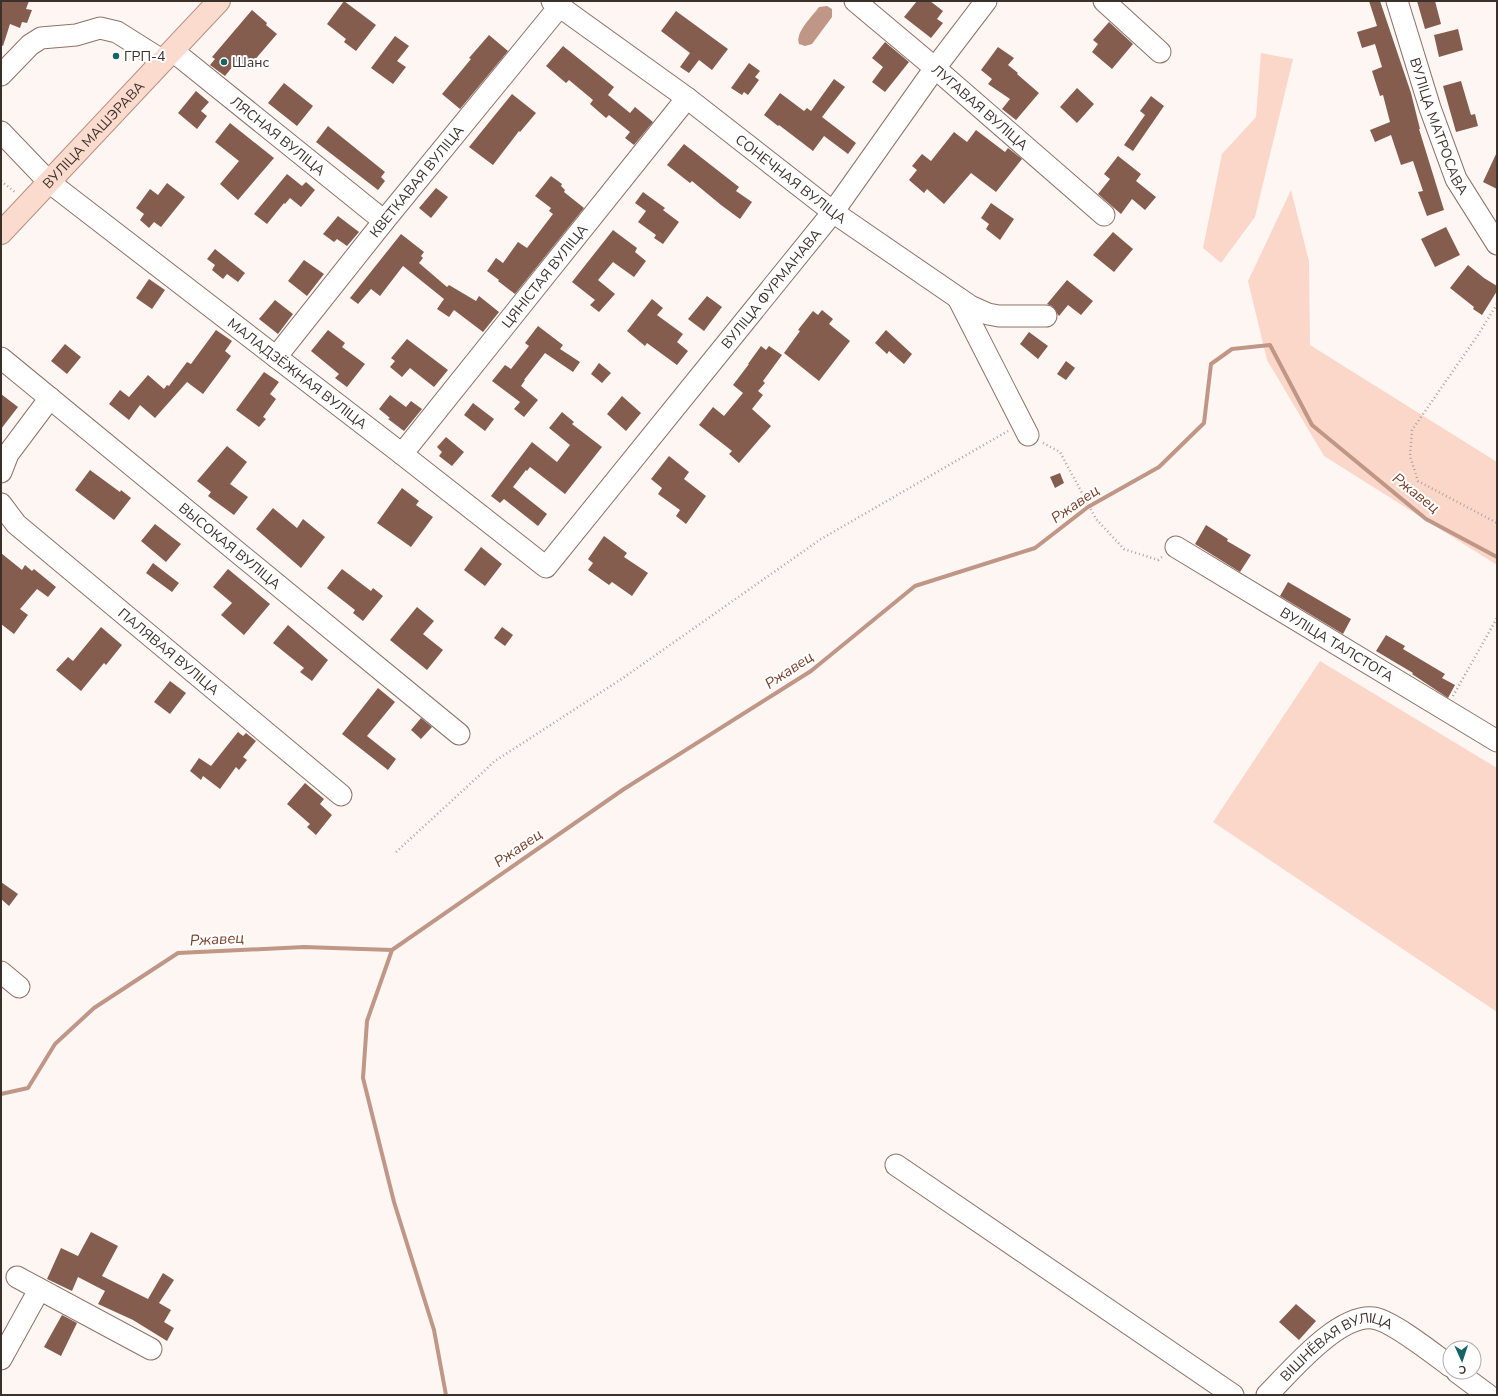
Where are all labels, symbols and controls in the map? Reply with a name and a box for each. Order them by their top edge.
place label: ГРП-4 [124,47,165,66]
marker: ГРП-4 [111,51,121,61]
place label: Шанс [232,53,270,72]
street label: ВУЛІЦА МАТРОСАВА [1405,55,1473,199]
marker: Шанс [219,57,229,67]
street label: ЛУГАВАЯ ВУЛІЦА [927,60,1032,155]
street label: ВУЛІЦА МАШЭРАВА [39,77,149,193]
street label: ЛЯСНАЯ ВУЛІЦА [227,92,329,180]
street label: КВЕТКАВАЯ ВУЛІЦА [365,121,468,242]
street label: СОНЕЧНАЯ ВУЛІЦА [731,130,850,228]
street label: ЦЯНІСТАЯ ВУЛІЦА [498,220,592,332]
street label: ВУЛІЦА ФУРМАНАВА [717,225,826,353]
street label: МАЛАДЗЁЖНАЯ ВУЛІЦА [223,314,371,434]
water label: Ржавец [1388,468,1444,518]
water label: Ржавец [1047,480,1103,528]
street label: ВЫСОКАЯ ВУЛІЦА [174,499,284,594]
street label: ВУЛІЦА ТАЛСТОГА [1276,603,1397,686]
street label: ПАЛЯВАЯ ВУЛІЦА [114,604,223,700]
water label: Ржавец [761,646,817,694]
water label: Ржавец [490,824,546,872]
water label: Ржавец [189,928,245,950]
street label: ВІШНЁВАЯ ВУЛІЦА [1276,1309,1396,1386]
north arrow [1442,1340,1482,1380]
text: С [1458,1362,1467,1377]

